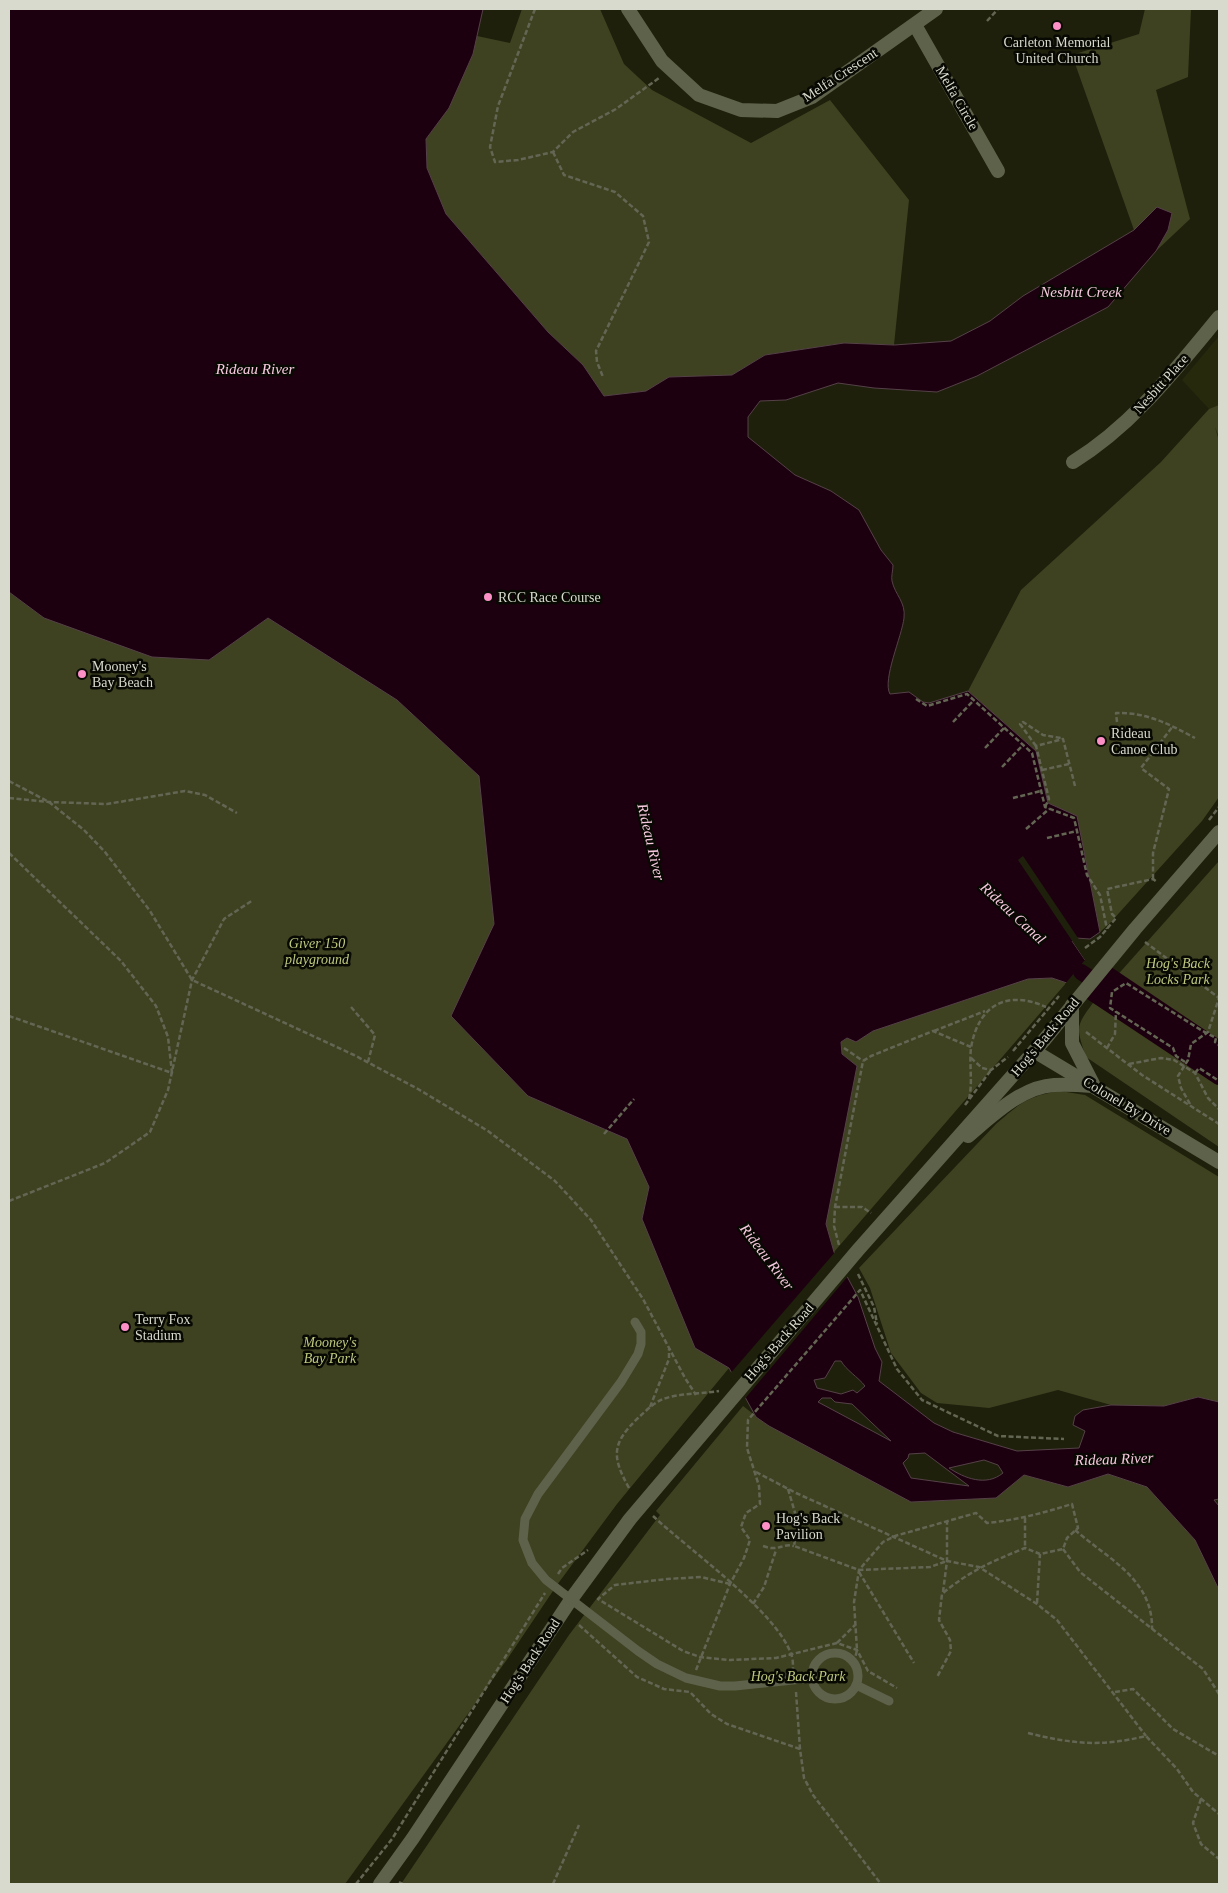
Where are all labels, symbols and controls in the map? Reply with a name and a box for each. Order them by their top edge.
marker: Carleton Memorial United Church [1051,20,1063,32]
place label: Carleton Memorial United Church [1004,35,1111,66]
street label: Melfa Crescent [800,45,880,105]
street label: Melfa Circle [933,63,981,133]
water label: Nesbitt Creek [1039,284,1122,300]
street label: Nesbitt Place [1131,351,1191,417]
water label: Rideau River [215,361,295,377]
place label: RCC Race Course [498,590,601,605]
marker: RCC Race Course [482,591,494,603]
place label: Mooney's Bay Beach [92,659,153,690]
marker: Mooney's Bay Beach [76,668,88,680]
place label: Rideau Canoe Club [1111,726,1178,757]
marker: Rideau Canoe Club [1095,735,1107,747]
water label: Rideau River [634,801,668,882]
water label: Rideau Canal [976,878,1049,947]
park label: Giver 150 playground [284,936,350,967]
park label: Hog's Back Locks Park [1145,956,1211,987]
street label: Hog's Back Road [1008,995,1082,1079]
street label: Colonel By Drive [1080,1074,1174,1138]
water label: Rideau River [736,1220,797,1293]
street label: Hog's Back Road [741,1300,817,1384]
place label: Terry Fox Stadium [135,1312,190,1343]
marker: Terry Fox Stadium [119,1321,131,1333]
park label: Mooney's Bay Park [302,1335,357,1366]
water label: Rideau River [1073,1450,1154,1468]
place label: Hog's Back Pavilion [776,1511,840,1542]
marker: Hog's Back Pavilion [760,1520,772,1532]
street label: Hog's Back Road [497,1616,563,1706]
park label: Hog's Back Park [750,1669,846,1684]

